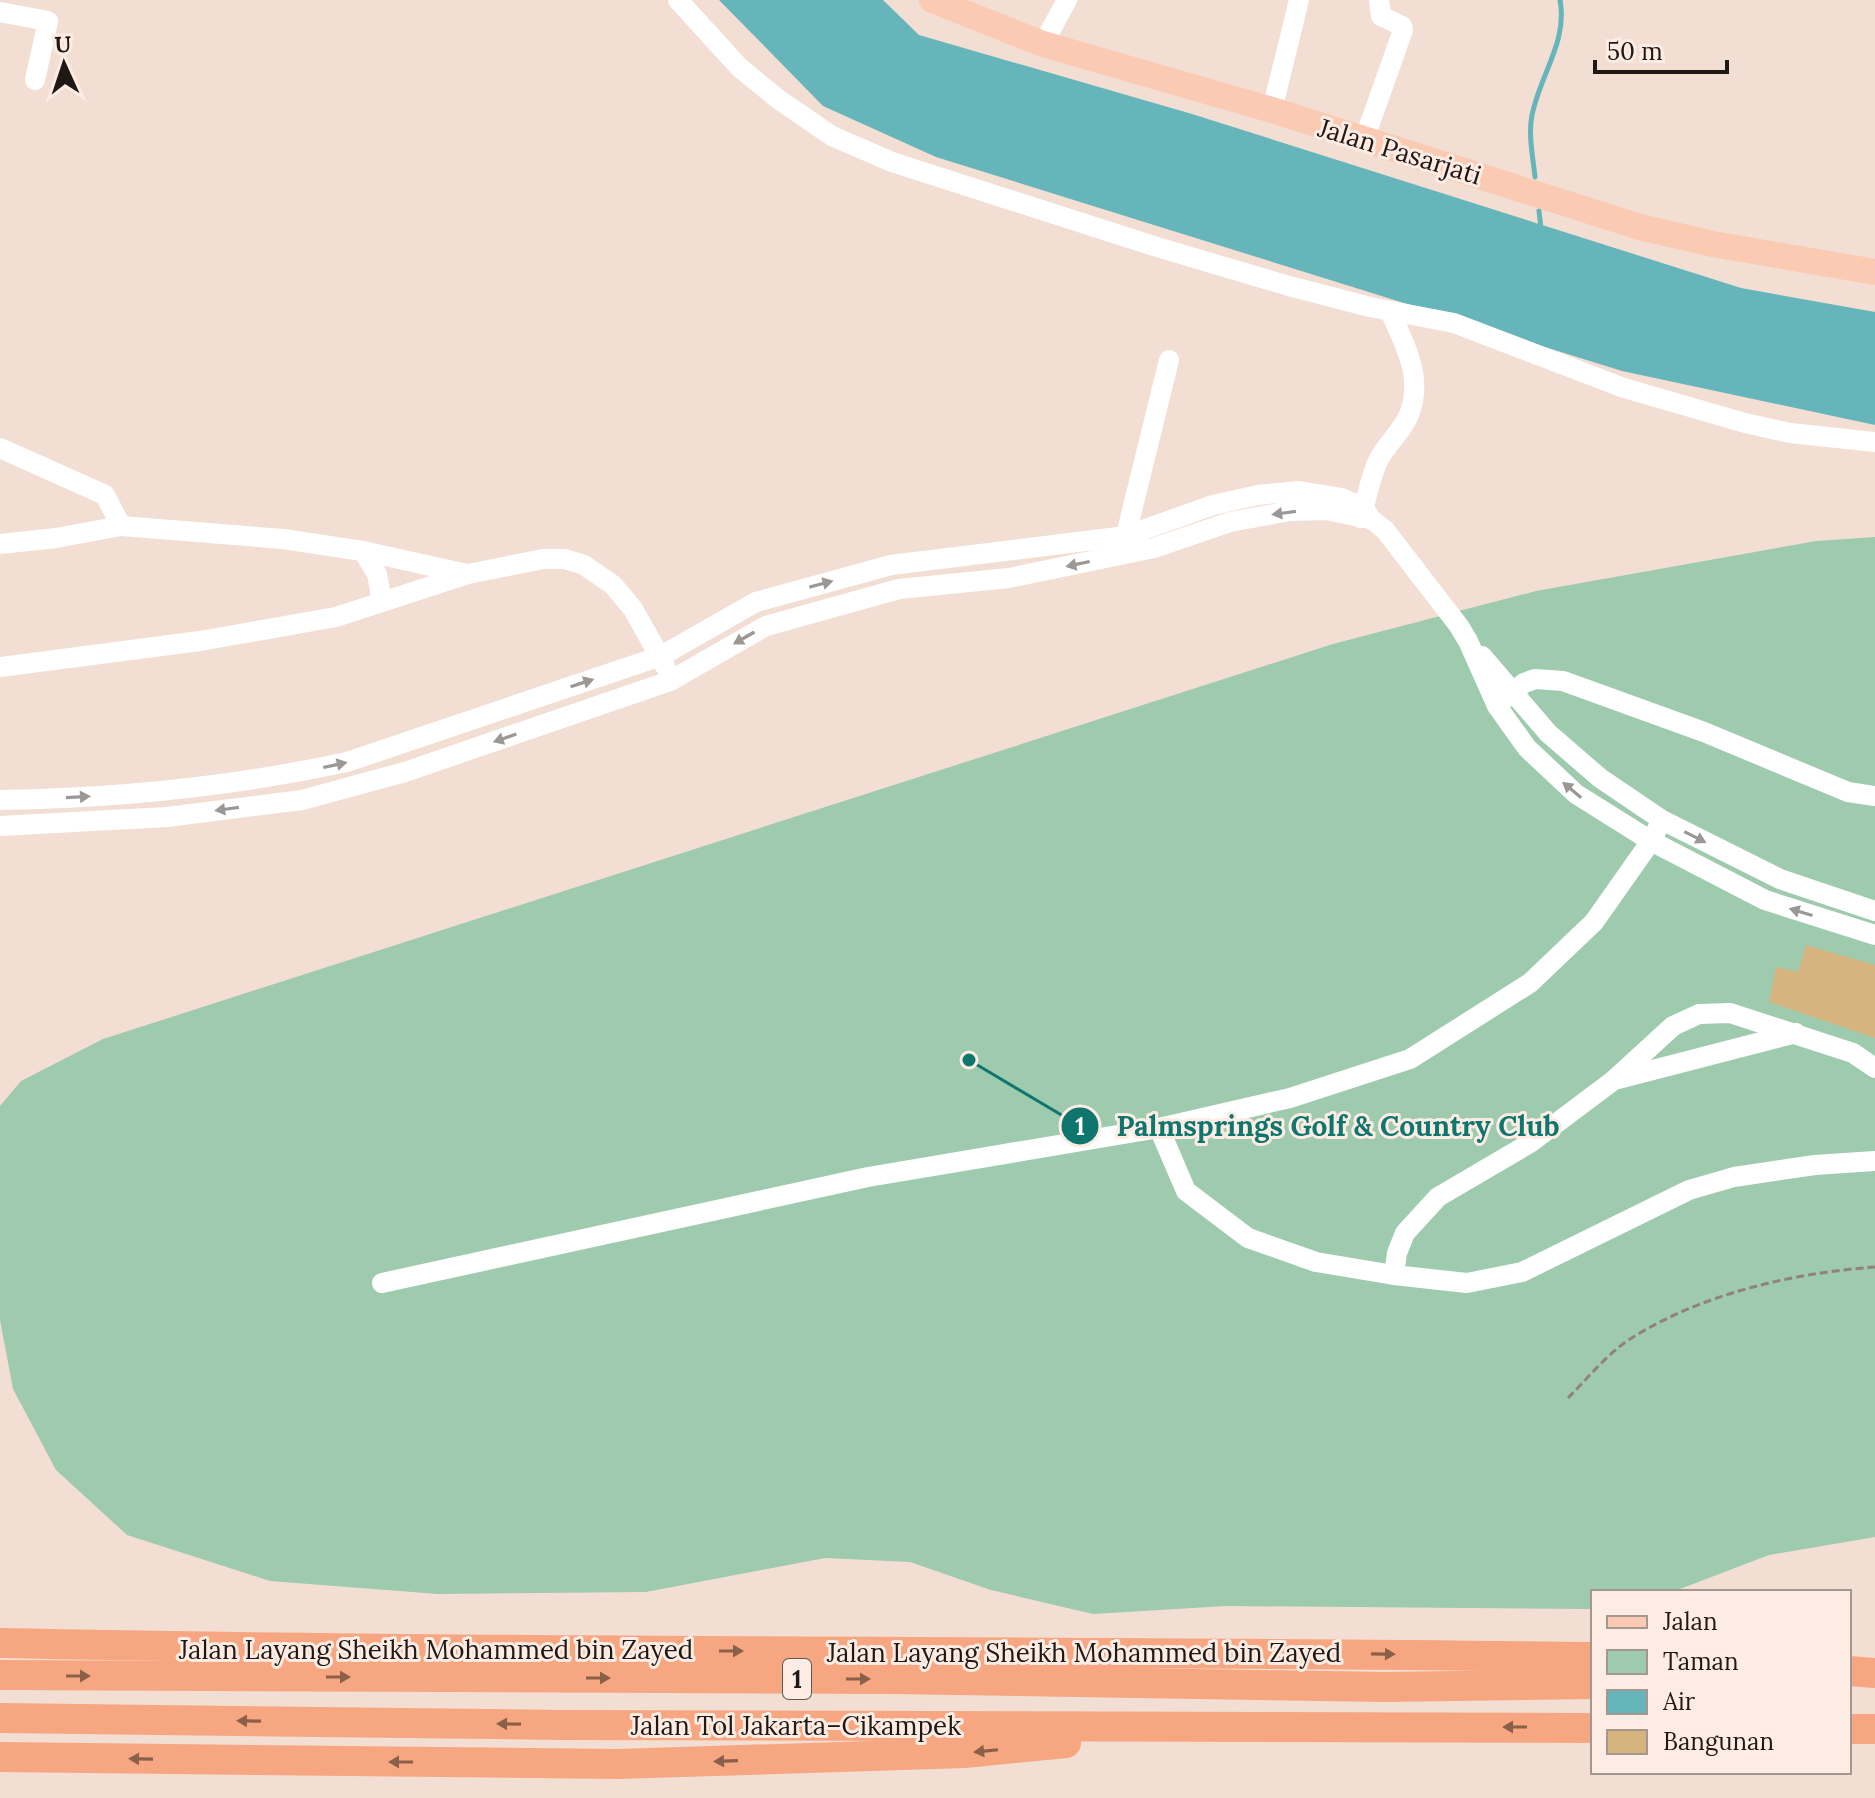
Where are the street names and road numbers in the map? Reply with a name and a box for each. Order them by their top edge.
street label: Jalan Pasarjati [1313,110,1486,191]
street label: Jalan Layang Sheikh Mohammed bin Zayed [178,1633,693,1666]
street label: Jalan Layang Sheikh Mohammed bin Zayed [826,1636,1341,1669]
road number: 1 [783,1659,811,1699]
street label: Jalan Tol Jakarta–Cikampek [630,1709,961,1742]

